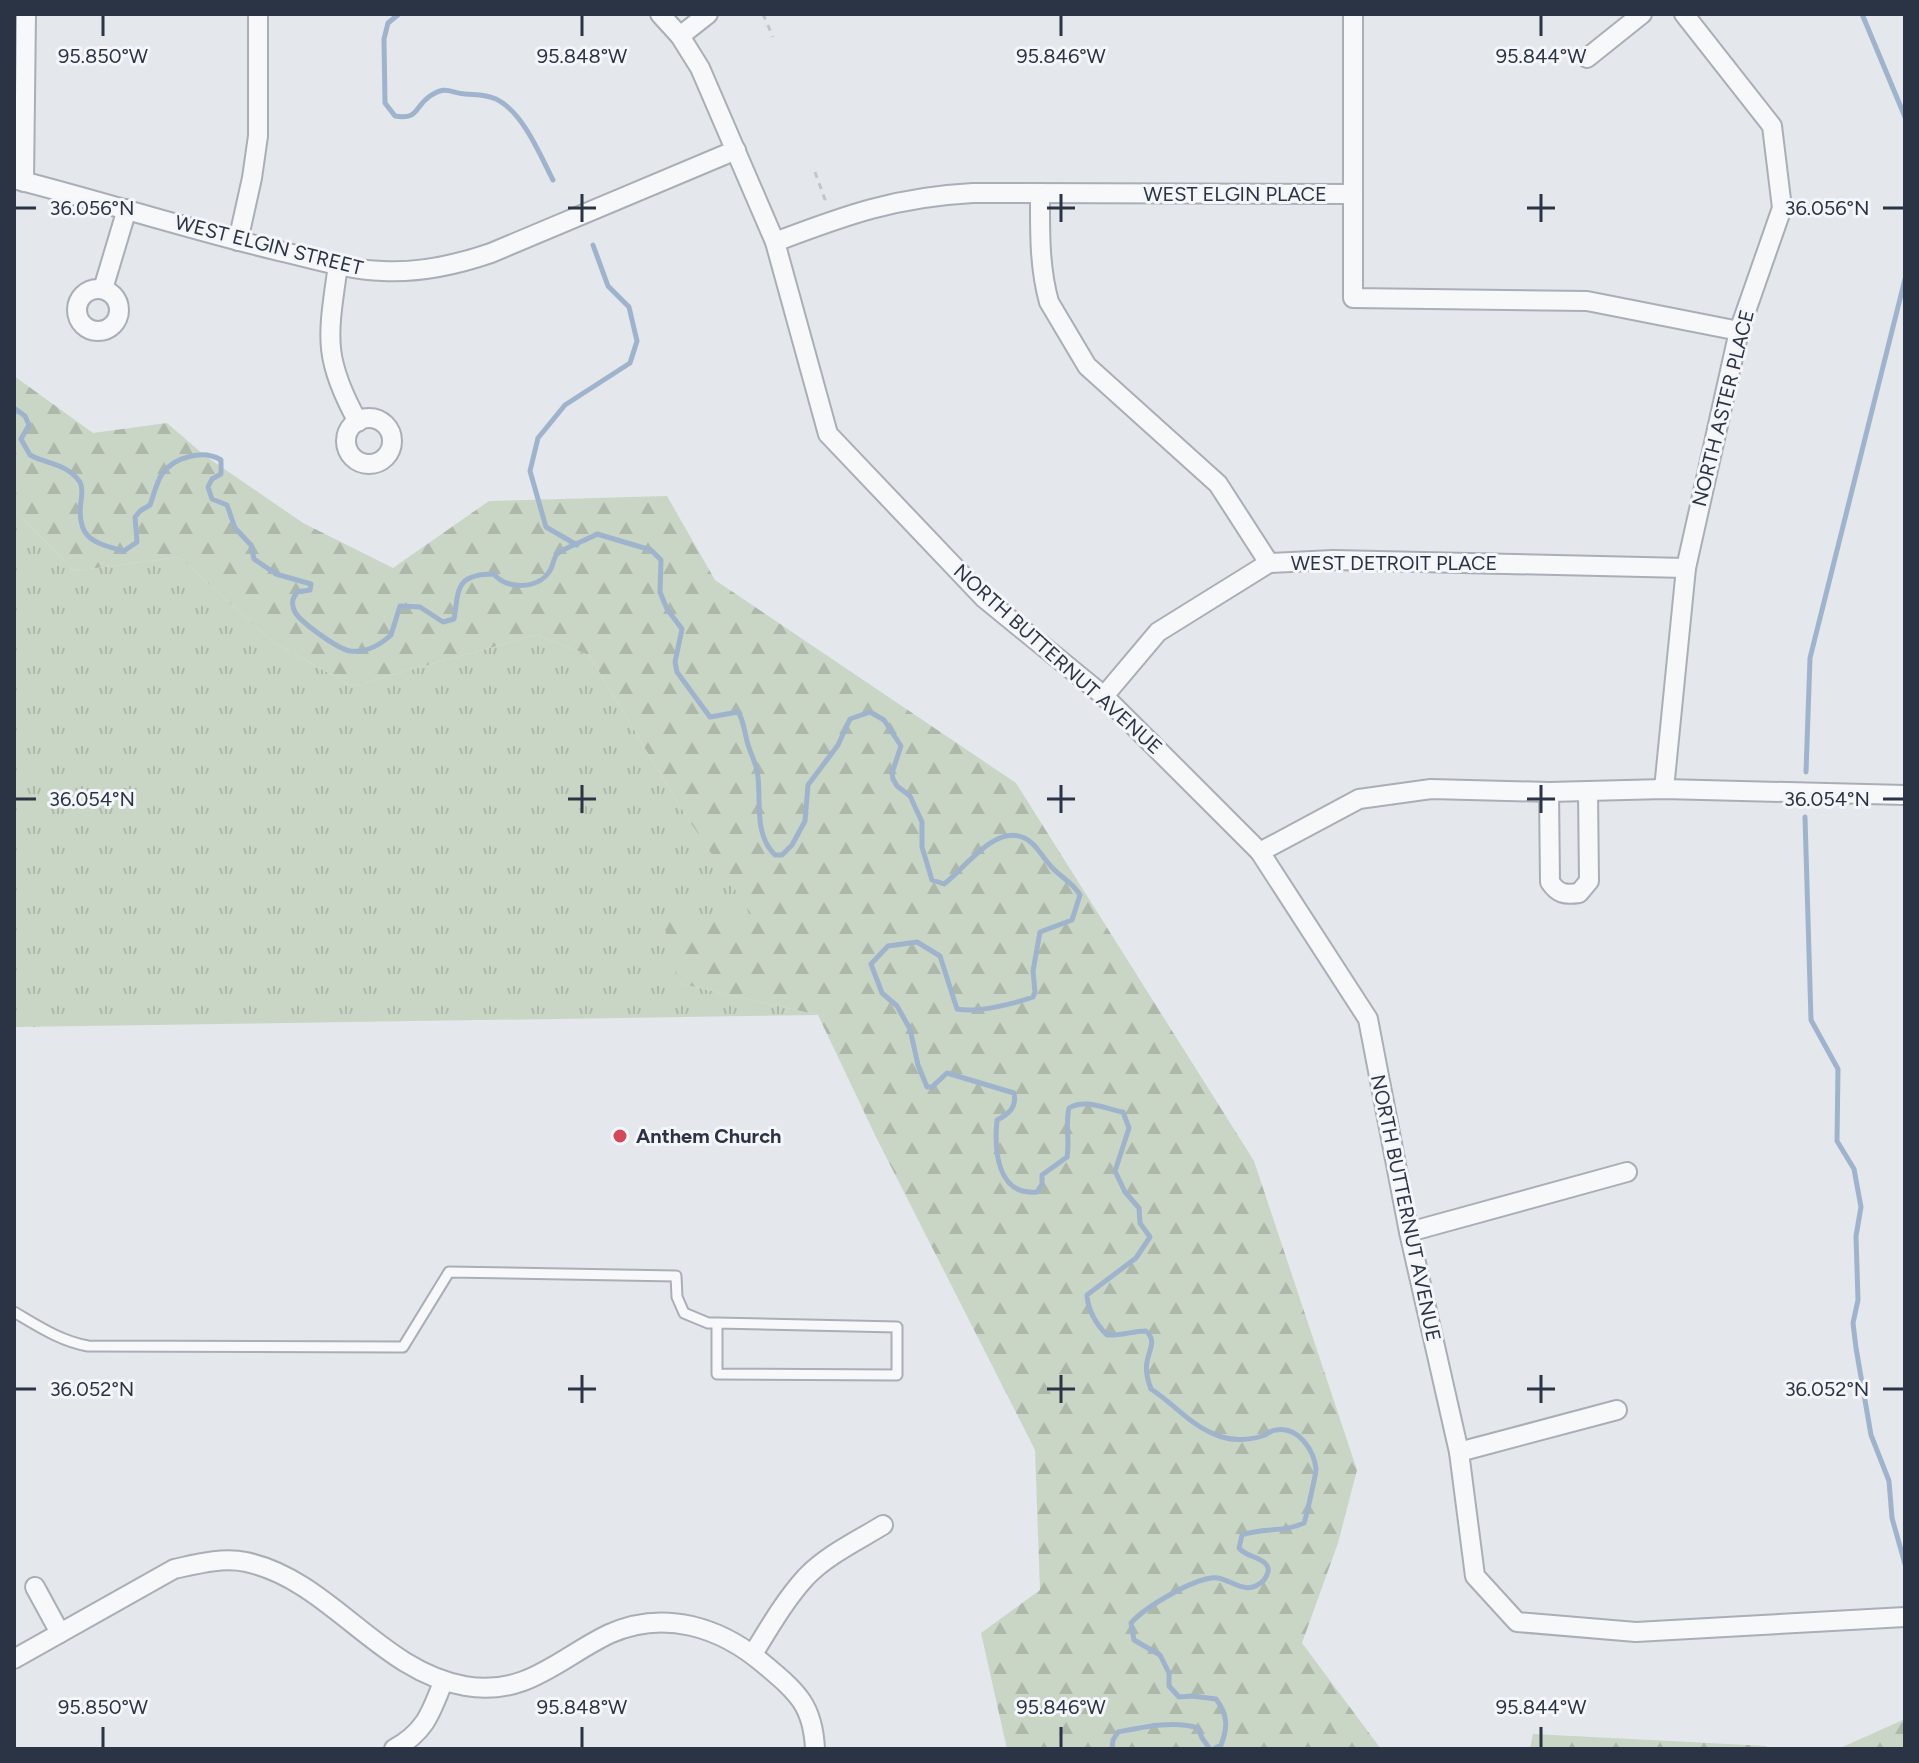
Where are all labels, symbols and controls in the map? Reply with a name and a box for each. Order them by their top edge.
text: 95.850°W [58,44,148,68]
text: 95.848°W [537,44,627,68]
text: 95.846°W [1016,44,1106,68]
text: 95.844°W [1496,44,1586,68]
street label: WEST ELGIN PLACE [1143,182,1327,206]
text: 36.056°N [50,196,134,220]
text: 36.056°N [1785,196,1869,220]
street label: WEST ELGIN STREET [173,210,365,280]
street label: NORTH ASTER PLACE [1687,307,1759,509]
street label: WEST DETROIT PLACE [1291,551,1497,575]
street label: NORTH BUTTERNUT AVENUE [949,559,1167,759]
text: 36.054°N [49,787,135,811]
text: 36.054°N [1784,787,1870,811]
street label: NORTH BUTTERNUT AVENUE [1366,1072,1446,1344]
place label: Anthem Church [636,1124,782,1148]
marker: Anthem Church [611,1127,629,1145]
text: 36.052°N [50,1377,134,1401]
text: 36.052°N [1785,1377,1869,1401]
text: 95.850°W [58,1695,148,1719]
text: 95.848°W [537,1695,627,1719]
text: 95.846°W [1016,1695,1106,1719]
text: 95.844°W [1496,1695,1586,1719]

